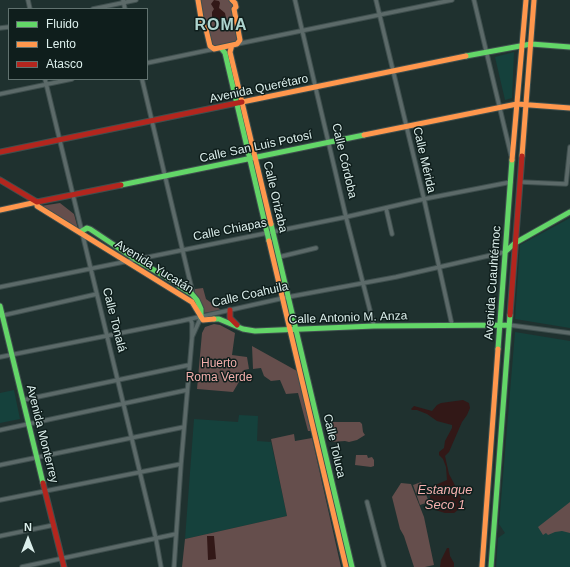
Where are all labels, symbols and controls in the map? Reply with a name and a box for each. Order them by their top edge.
legend [8,8,148,80]
district label: ROMA [195,16,247,36]
text: Fluido [46,17,79,31]
text: Lento [46,37,76,51]
text: Atasco [46,57,83,71]
street label: Avenida Querétaro [208,72,310,106]
street label: Calle Córdoba [328,122,360,200]
street label: Calle Mérida [409,126,439,194]
street label: Calle San Luis Potosí [198,128,314,166]
street label: Calle Orizaba [260,160,290,234]
street label: Calle Chiapas [192,216,268,244]
street label: Avenida Cuauhtémoc [482,225,504,341]
street label: Avenida Yucatán [112,237,196,297]
street label: Calle Coahuila [210,279,290,311]
street label: Calle Tonalá [99,286,129,354]
street label: Calle Antonio M. Anza [288,309,408,327]
park label: Huerto Roma Verde [186,357,252,385]
street label: Avenida Monterrey [23,384,61,484]
street label: Calle Toluca [320,413,348,479]
water label: Estanque Seco 1 [418,482,472,513]
north arrow [8,519,48,559]
text: N [24,521,32,533]

